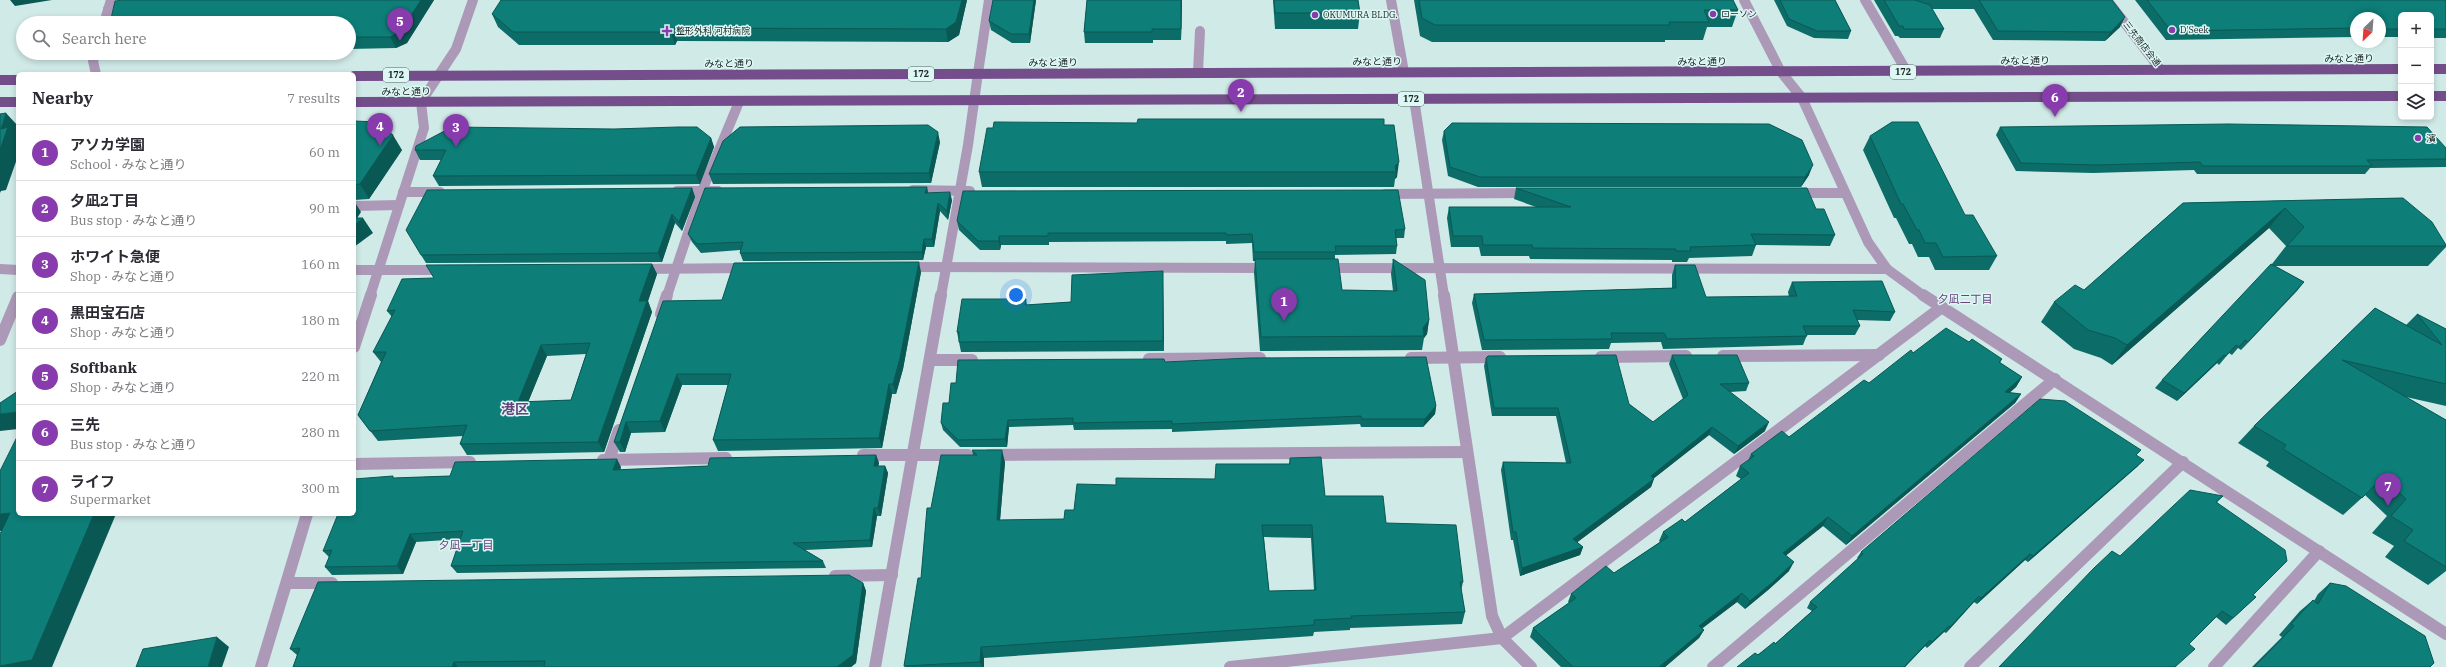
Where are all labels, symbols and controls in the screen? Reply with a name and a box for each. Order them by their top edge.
pin: 5 [387,8,413,41]
place label: ローソン [1721,8,1757,19]
place label: OKUMURA BLDG. [1323,9,1398,20]
marker: ローソン [1708,9,1718,19]
marker: OKUMURA BLDG. [1310,10,1320,20]
north arrow [2350,12,2386,48]
map controls [2398,12,2434,120]
button: + [2398,12,2434,48]
search box [16,16,356,60]
street label: 三先商店会通 [2121,19,2163,68]
place label: D'Seek [2180,24,2209,35]
marker: 整形外科 河村病院 [661,25,673,37]
place label: 整形外科 河村病院 [676,25,750,36]
marker: D'Seek [2167,25,2177,35]
icon: search [30,27,52,49]
text: Search here [62,29,147,48]
button: − [2398,48,2434,84]
street label: みなと通り [2324,52,2374,65]
street label: みなと通り [2000,54,2050,67]
street label: みなと通り [1352,55,1402,68]
street label: みなと通り [1677,55,1727,68]
street label: みなと通り [1028,56,1078,69]
street label: みなと通り [704,57,754,70]
road number: 172 [1890,65,1916,79]
road number: 172 [908,67,934,81]
road number: 172 [383,68,409,82]
pin: 2 [1228,79,1254,112]
pin: 6 [2042,84,2068,117]
button: layers [2398,84,2434,120]
street label: みなと通り [381,85,431,98]
text: Nearby [32,87,93,109]
text: 7 results [287,90,340,107]
road number: 172 [1398,92,1424,106]
pin: 4 [367,113,393,146]
pin: 3 [443,114,469,147]
place label: 濱 [2426,132,2436,145]
marker: 濱 [2413,133,2423,143]
text: アソカ学園 [70,135,145,154]
text: 1 [41,144,49,161]
text: 60 m [309,144,340,161]
text: School · みなと通り [70,156,186,173]
text: 夕凪2丁目 [70,191,139,210]
text: 2 [41,200,49,217]
text: 90 m [309,200,340,217]
text: Bus stop · みなと通り [70,212,197,229]
text: ホワイト急便 [70,247,160,266]
text: 3 [41,256,49,273]
text: 160 m [301,256,340,273]
text: Shop · みなと通り [70,268,176,285]
your location [1006,285,1026,305]
pin: 1 [1271,288,1297,321]
district label: 夕凪二丁目 [1938,292,1993,306]
text: 黒田宝石店 [70,303,145,322]
text: 4 [41,312,49,329]
text: 180 m [301,312,340,329]
text: Shop · みなと通り [70,324,176,341]
text: Softbank [70,358,137,377]
text: 5 [41,368,49,385]
text: 220 m [301,368,340,385]
text: Shop · みなと通り [70,379,176,396]
district label: 港区 [501,400,529,418]
text: 三先 [70,415,100,434]
text: 6 [41,424,49,441]
text: 280 m [301,424,340,441]
text: Bus stop · みなと通り [70,436,197,453]
text: ライフ [70,472,115,491]
pin: 7 [2375,473,2401,506]
text: 7 [41,480,49,497]
text: 300 m [301,480,340,497]
text: Supermarket [70,491,151,508]
district label: 夕凪一丁目 [439,538,494,552]

